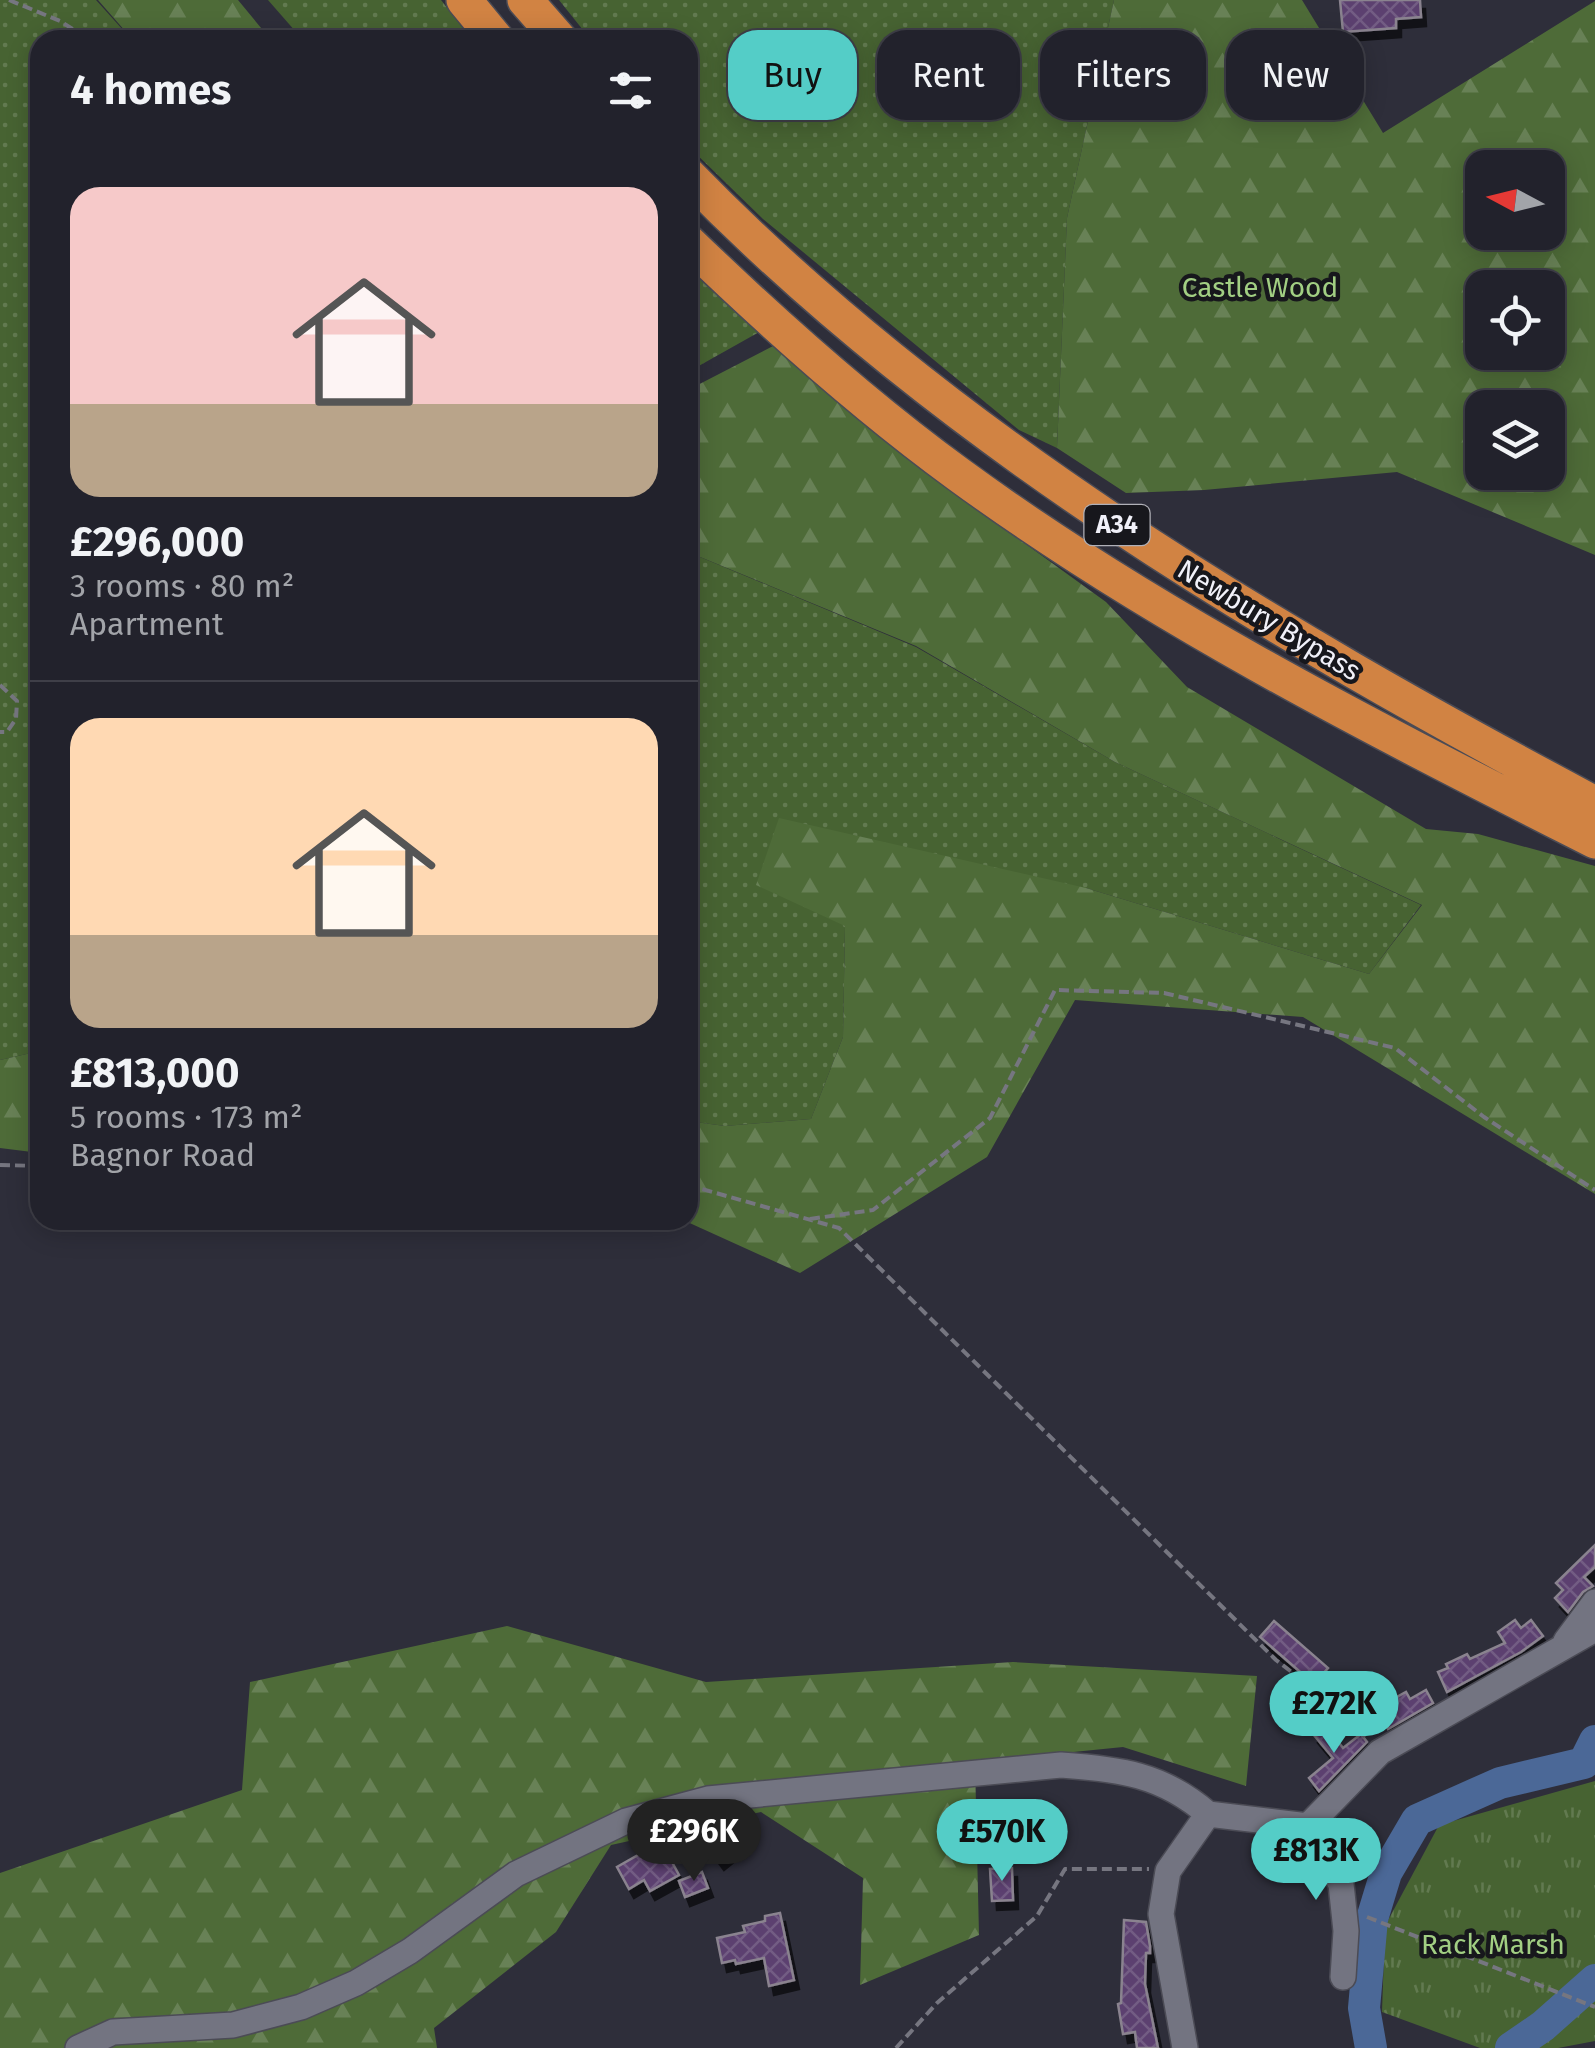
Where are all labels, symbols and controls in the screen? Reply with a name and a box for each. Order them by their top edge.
chip: Buy [728,30,857,120]
chip: Rent [877,30,1020,120]
chip: Filters [1040,30,1206,120]
chip: New [1226,30,1364,120]
icon: filters [603,63,658,118]
text: 4 homes [70,65,231,115]
north arrow [1465,150,1565,250]
map controls [1465,150,1565,490]
icon: home [274,252,454,432]
button: locate [1465,270,1565,370]
park label: Castle Wood [1182,271,1338,304]
button: layers [1465,390,1565,490]
road number: A34 [1084,505,1150,545]
text: £296,000 [70,517,244,567]
street label: Newbury Bypass [1172,552,1366,688]
text: 3 rooms · 80 m² [70,567,294,605]
text: Apartment [70,605,224,643]
icon: home [274,783,454,963]
text: £813,000 [70,1048,239,1098]
text: 5 rooms · 173 m² [70,1098,303,1136]
text: Bagnor Road [70,1136,255,1174]
pin: £272K [1264,1671,1404,1756]
text: £272K [1292,1684,1376,1722]
pin: £296K [624,1799,764,1884]
pin: £570K [932,1799,1072,1884]
text: £296K [649,1812,739,1850]
text: £570K [959,1812,1045,1850]
pin: £813K [1246,1818,1386,1903]
text: £813K [1273,1831,1359,1869]
park label: Rack Marsh [1421,1928,1565,1961]

